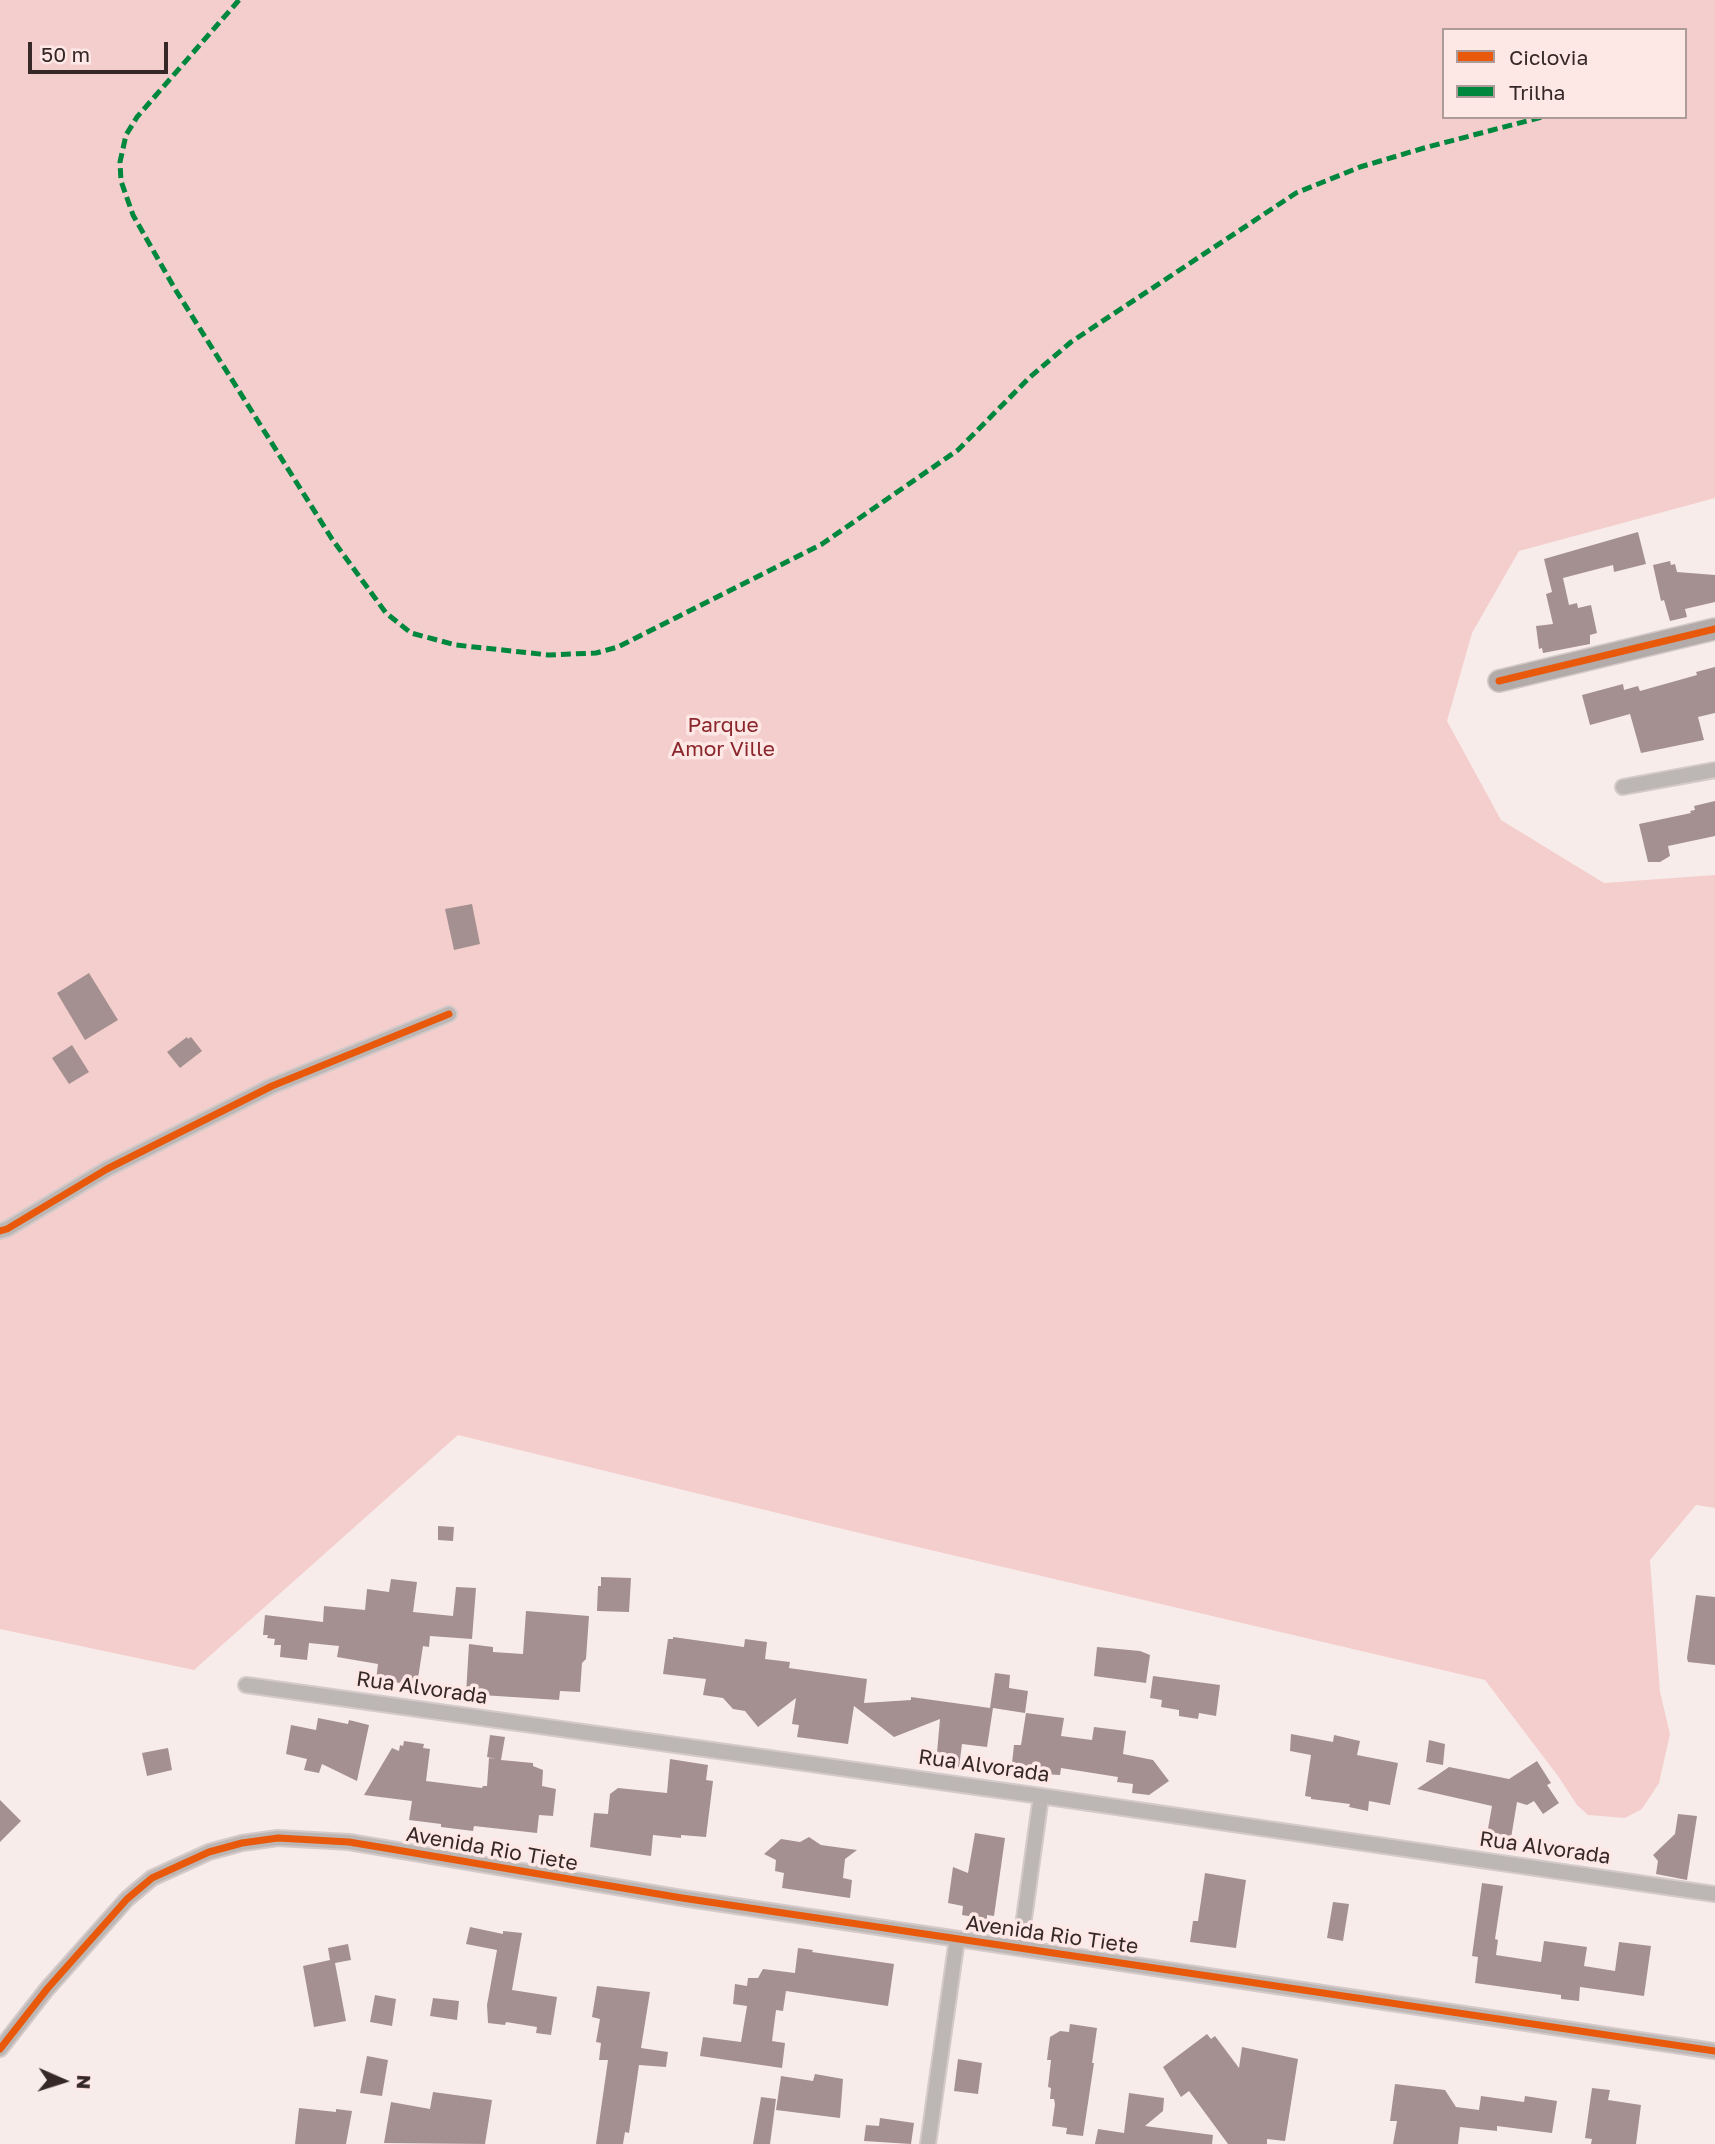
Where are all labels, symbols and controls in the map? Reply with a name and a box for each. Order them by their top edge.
scale bar [32,28,172,72]
legend [1442,28,1687,119]
text: 50 m [41,41,90,67]
text: Ciclovia [1509,44,1588,70]
text: Trilha [1509,79,1565,105]
park label: Parque Amor Ville [671,712,775,762]
street label: Rua Alvorada [355,1666,489,1710]
street label: Rua Alvorada [917,1744,1051,1788]
street label: Avenida Rio Tiete [404,1821,580,1877]
street label: Rua Alvorada [1478,1826,1612,1870]
street label: Avenida Rio Tiete [964,1910,1140,1960]
north arrow [28,2046,98,2116]
text: N [73,2074,96,2090]

